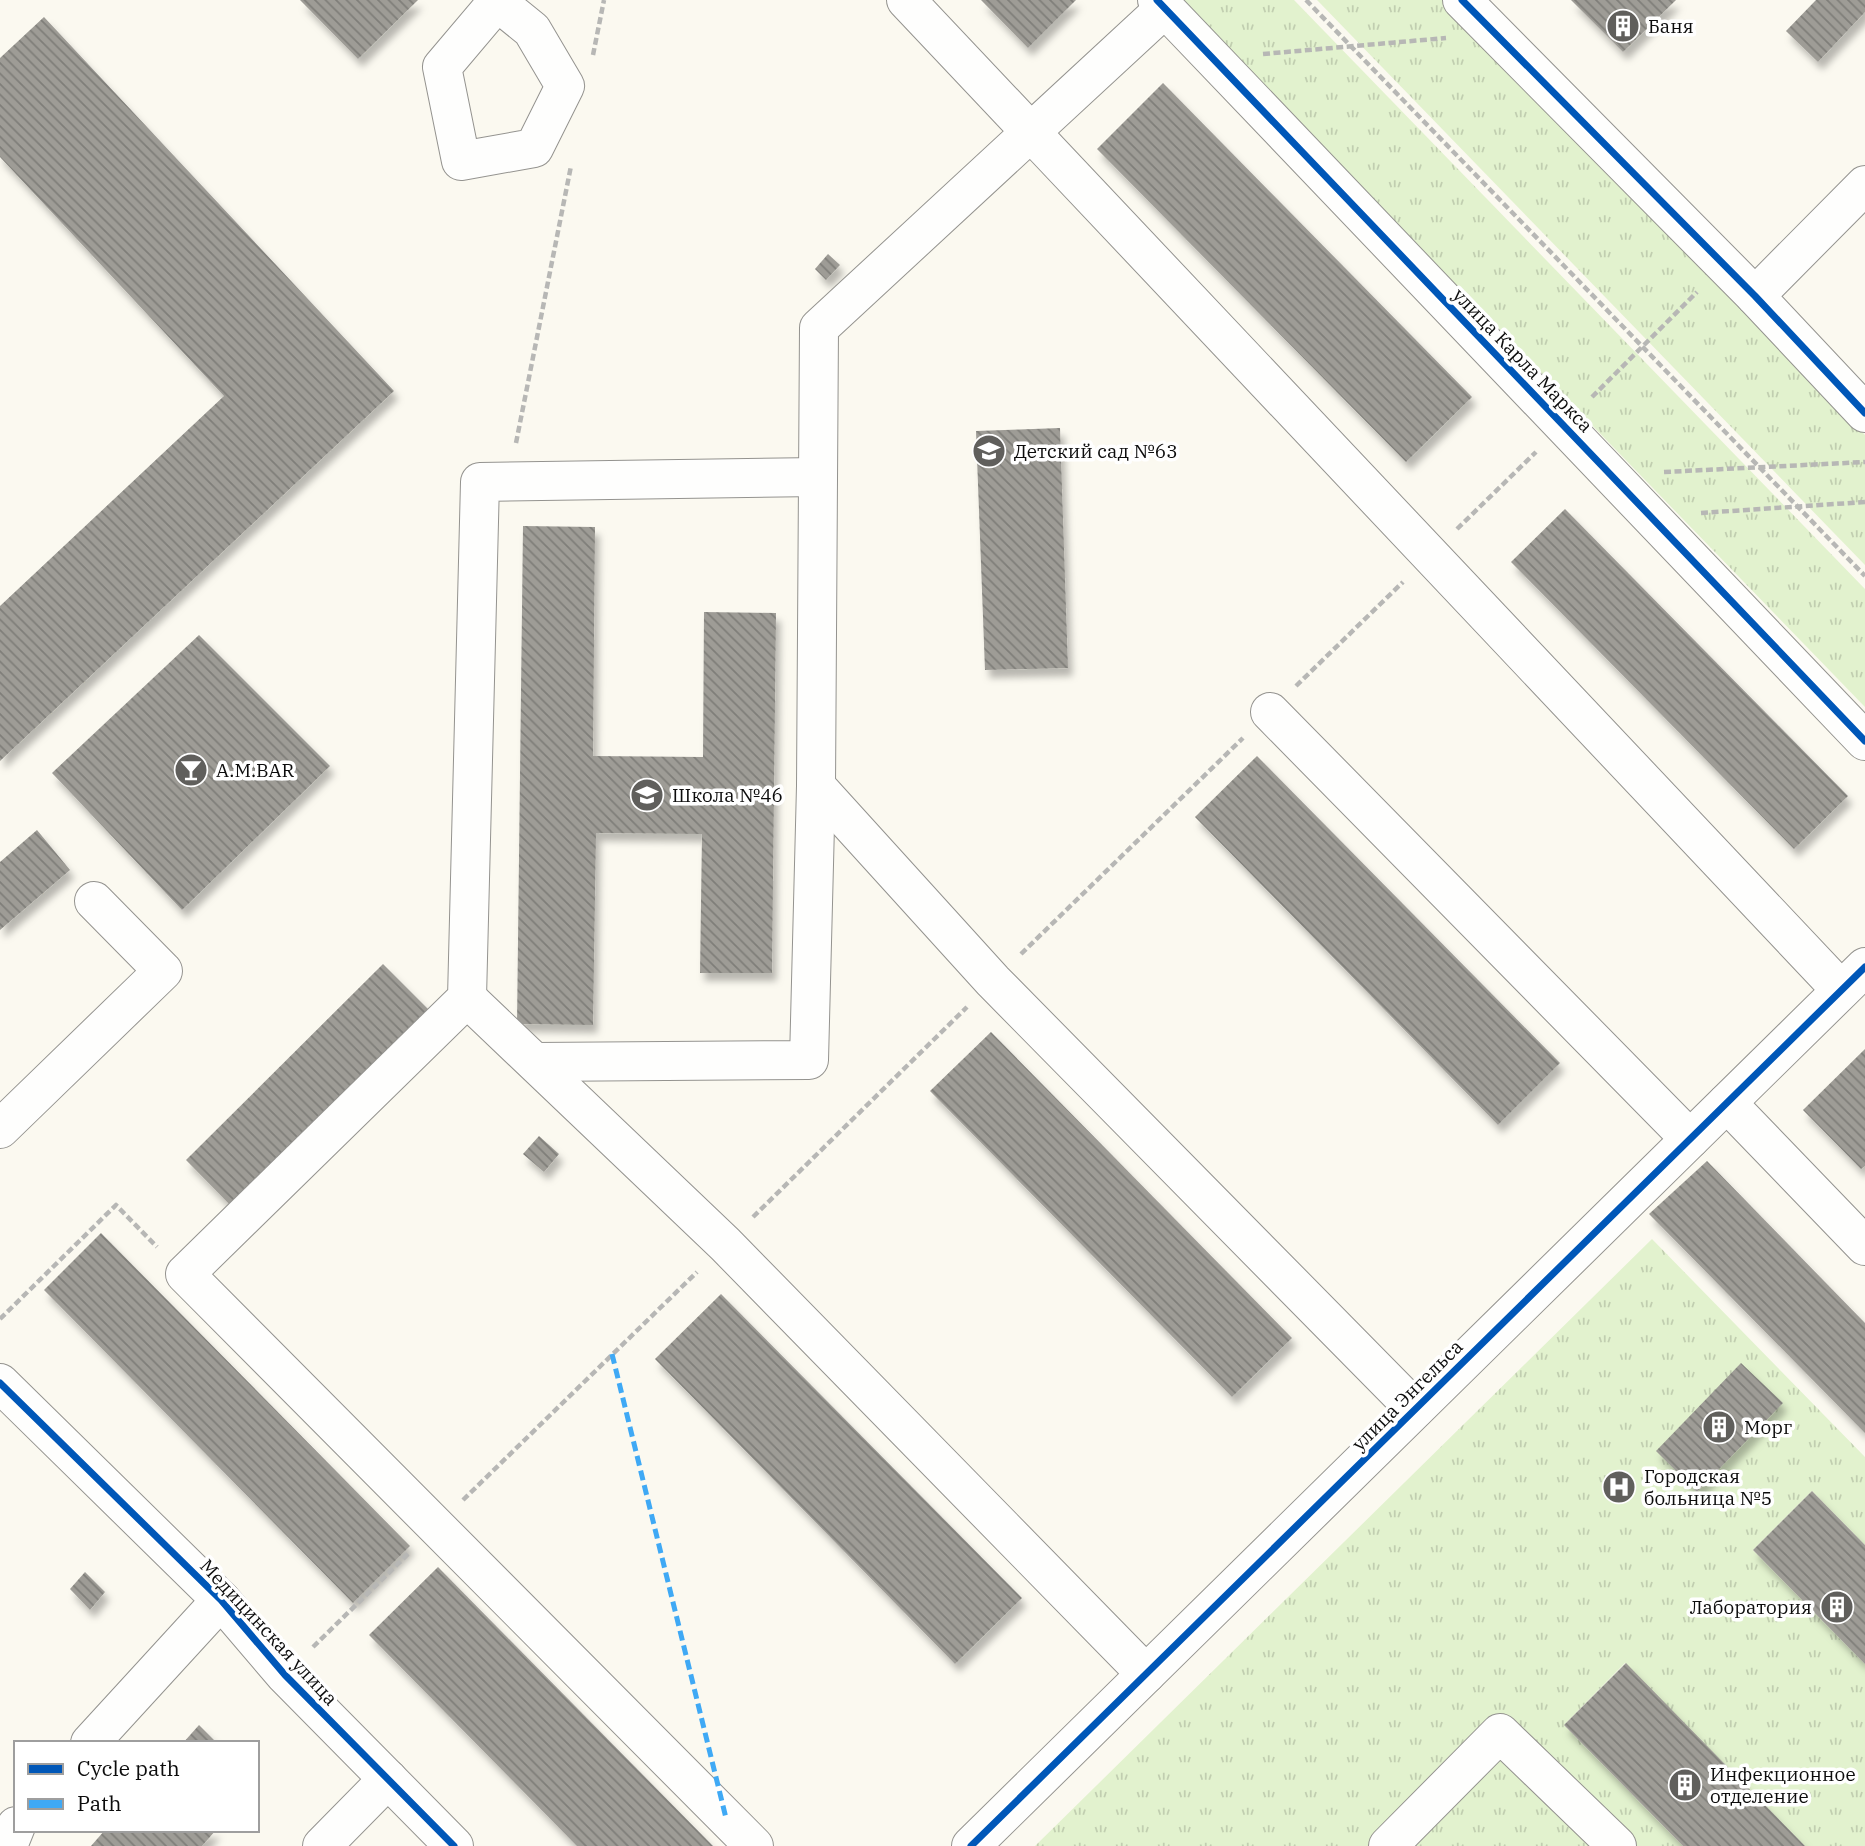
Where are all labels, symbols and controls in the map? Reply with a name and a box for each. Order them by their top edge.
building icon: Баня [1604,7,1642,45]
place label: Баня [1648,14,1694,38]
street label: улица Карла Маркса [1448,283,1598,437]
school or university icon: Детский сад №63 [970,432,1008,470]
place label: Детский сад №63 [1014,439,1178,463]
bar icon: А.М.BAR [172,751,210,789]
place label: А.М.BAR [216,758,294,782]
school or university icon: Школа №46 [628,776,666,814]
place label: Школа №46 [672,783,783,807]
street label: улица Энгельса [1346,1334,1468,1456]
building icon: Морг [1700,1408,1738,1446]
place label: Морг [1744,1415,1792,1439]
place label: Городская больница №5 [1644,1464,1772,1510]
hospital icon: Городская больница №5 [1600,1468,1638,1506]
street label: Медицинская улица [195,1554,343,1710]
building icon: Лаборатория [1818,1588,1856,1626]
place label: Лаборатория [1690,1595,1812,1619]
legend [14,1741,259,1832]
text: Cycle path [77,1754,180,1782]
place label: Инфекционное отделение [1710,1762,1856,1808]
building icon: Инфекционное отделение [1666,1766,1704,1804]
text: Path [77,1789,122,1817]

